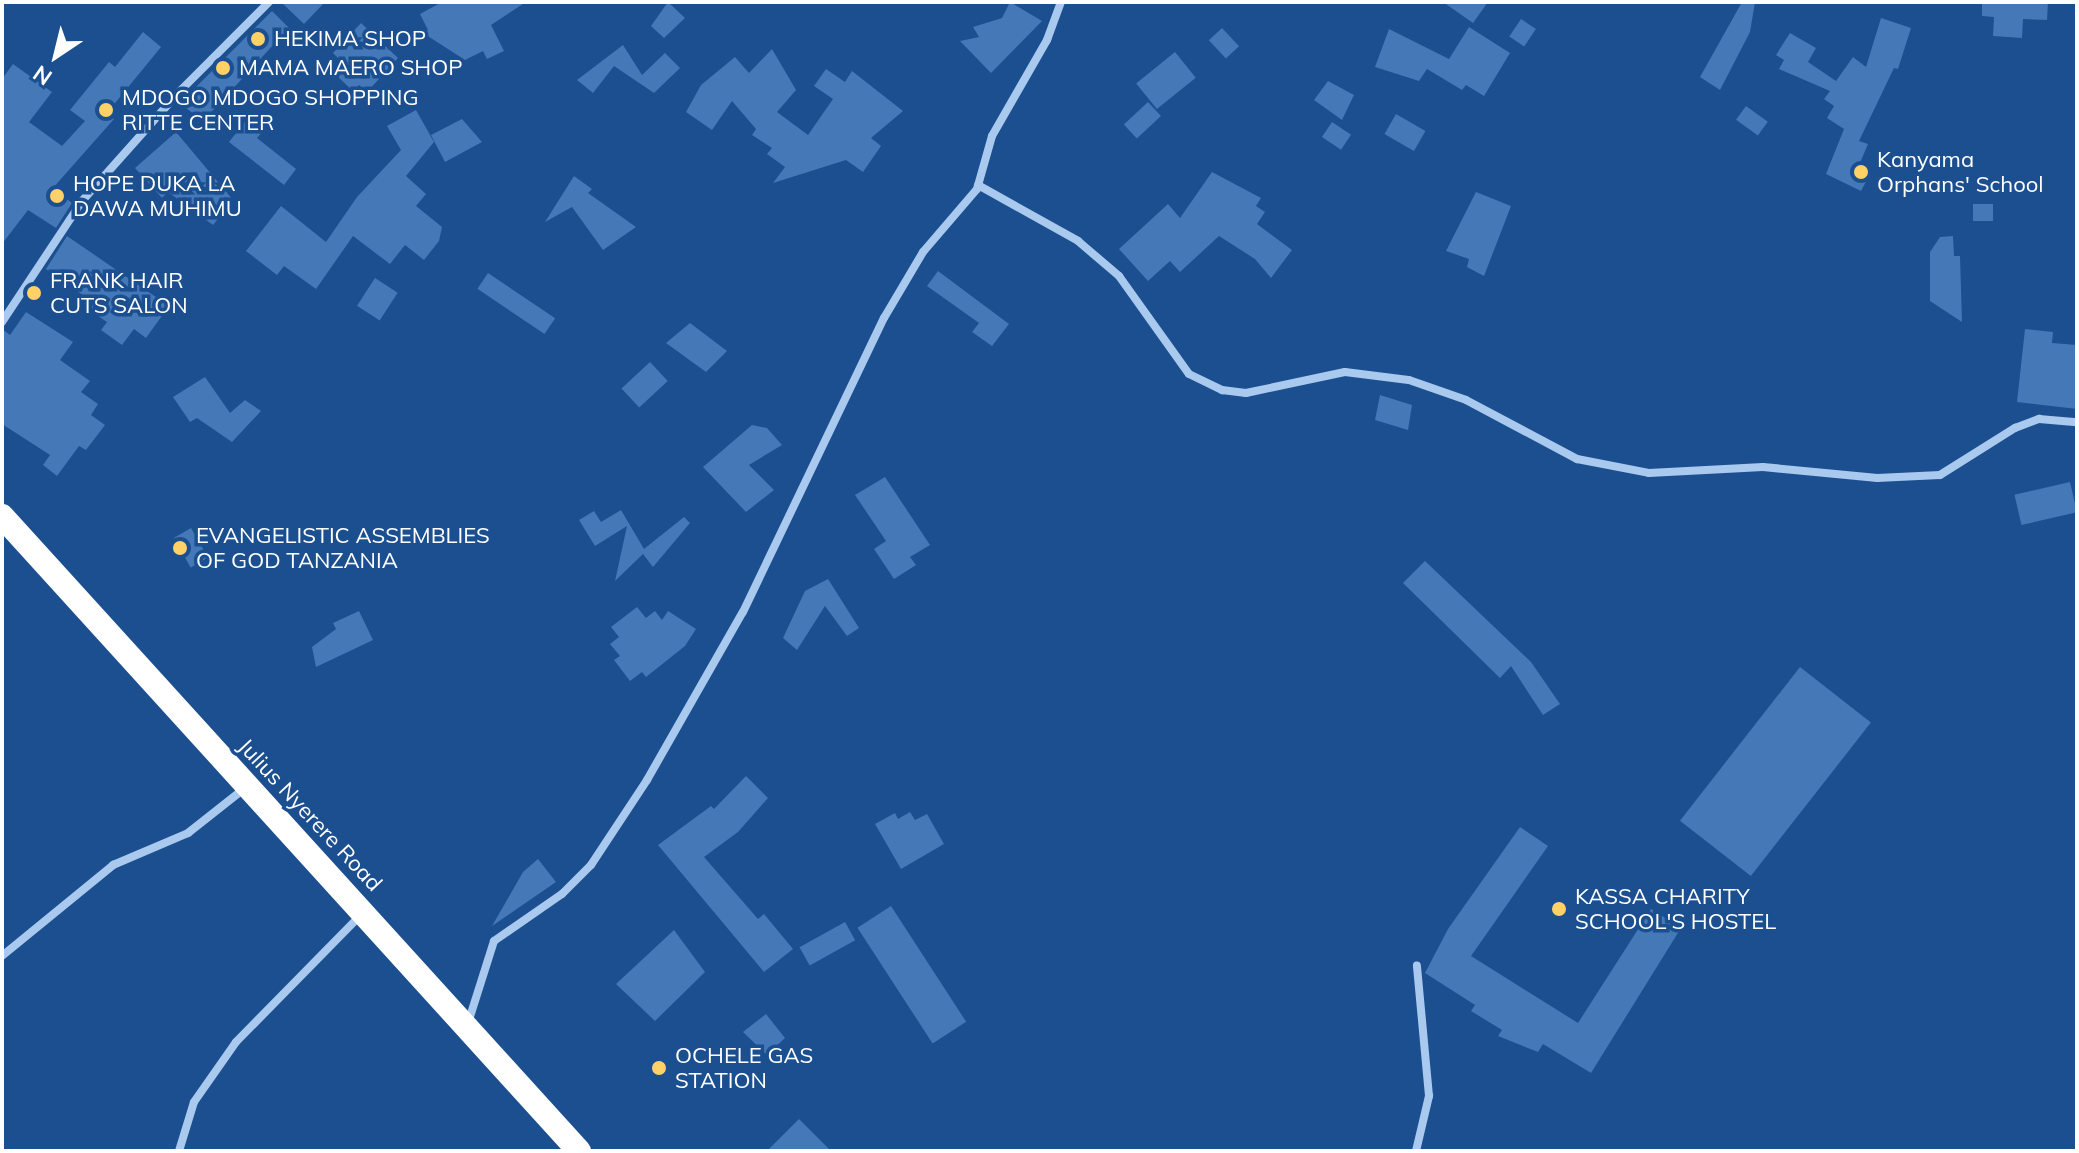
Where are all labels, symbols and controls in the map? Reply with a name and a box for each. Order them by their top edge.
north arrow [16,16,96,96]
place label: HEKIMA SHOP [274,26,426,52]
marker: HEKIMA SHOP [249,30,267,48]
place label: MAMA MAERO SHOP [239,55,463,81]
text: N [27,59,57,92]
marker: MAMA MAERO SHOP [214,59,232,77]
place label: MDOGO MDOGO SHOPPING RITTE CENTER [122,84,419,136]
marker: MDOGO MDOGO SHOPPING RITTE CENTER [97,101,115,119]
place label: Kanyama Orphans' School [1877,146,2044,198]
marker: Kanyama Orphans' School [1852,163,1870,181]
place label: HOPE DUKA LA DAWA MUHIMU [73,170,242,222]
marker: HOPE DUKA LA DAWA MUHIMU [48,187,66,205]
place label: FRANK HAIR CUTS SALON [50,267,188,318]
marker: FRANK HAIR CUTS SALON [25,284,43,302]
place label: EVANGELISTIC ASSEMBLIES OF GOD TANZANIA [196,522,490,574]
marker: EVANGELISTIC ASSEMBLIES OF GOD TANZANIA [171,539,189,557]
street label: Julius Nyerere Road [232,733,388,897]
place label: KASSA CHARITY SCHOOL'S HOSTEL [1575,883,1776,934]
marker: KASSA CHARITY SCHOOL'S HOSTEL [1550,900,1568,918]
place label: OCHELE GAS STATION [675,1042,813,1094]
marker: OCHELE GAS STATION [650,1059,668,1077]

